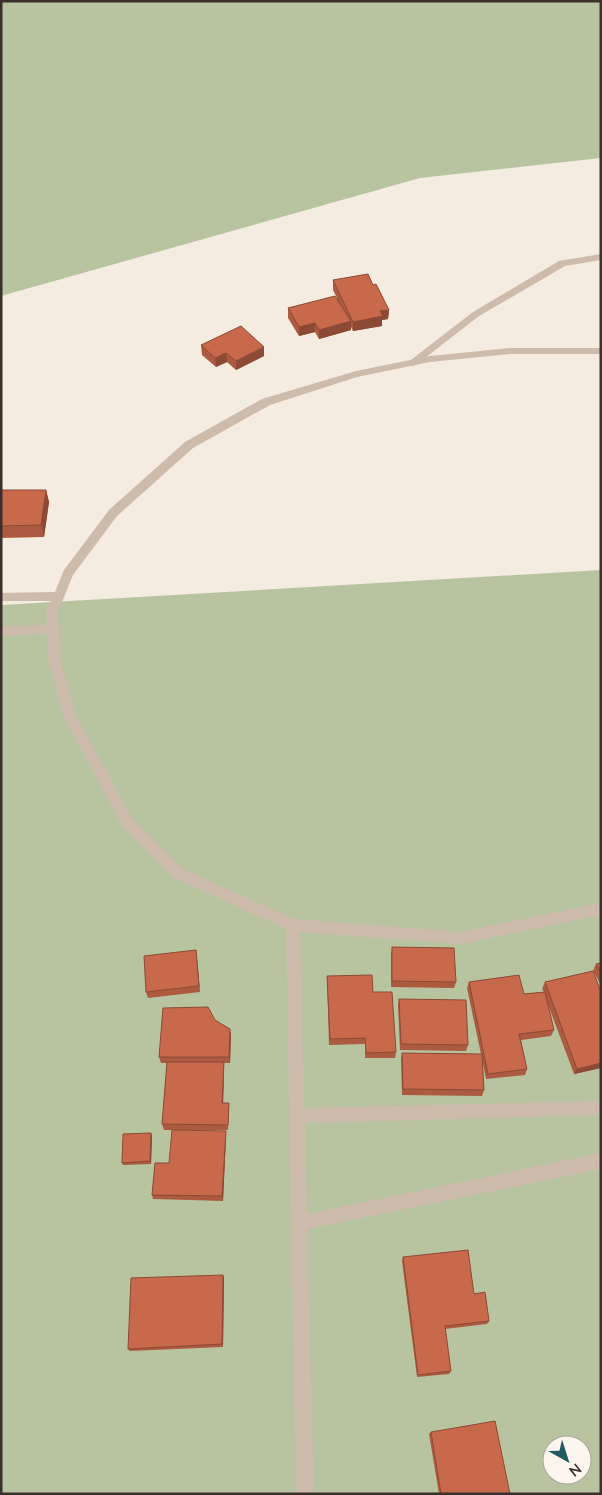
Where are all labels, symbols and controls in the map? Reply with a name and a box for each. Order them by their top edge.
north arrow [542,1435,592,1485]
text: N [566,1460,585,1480]

